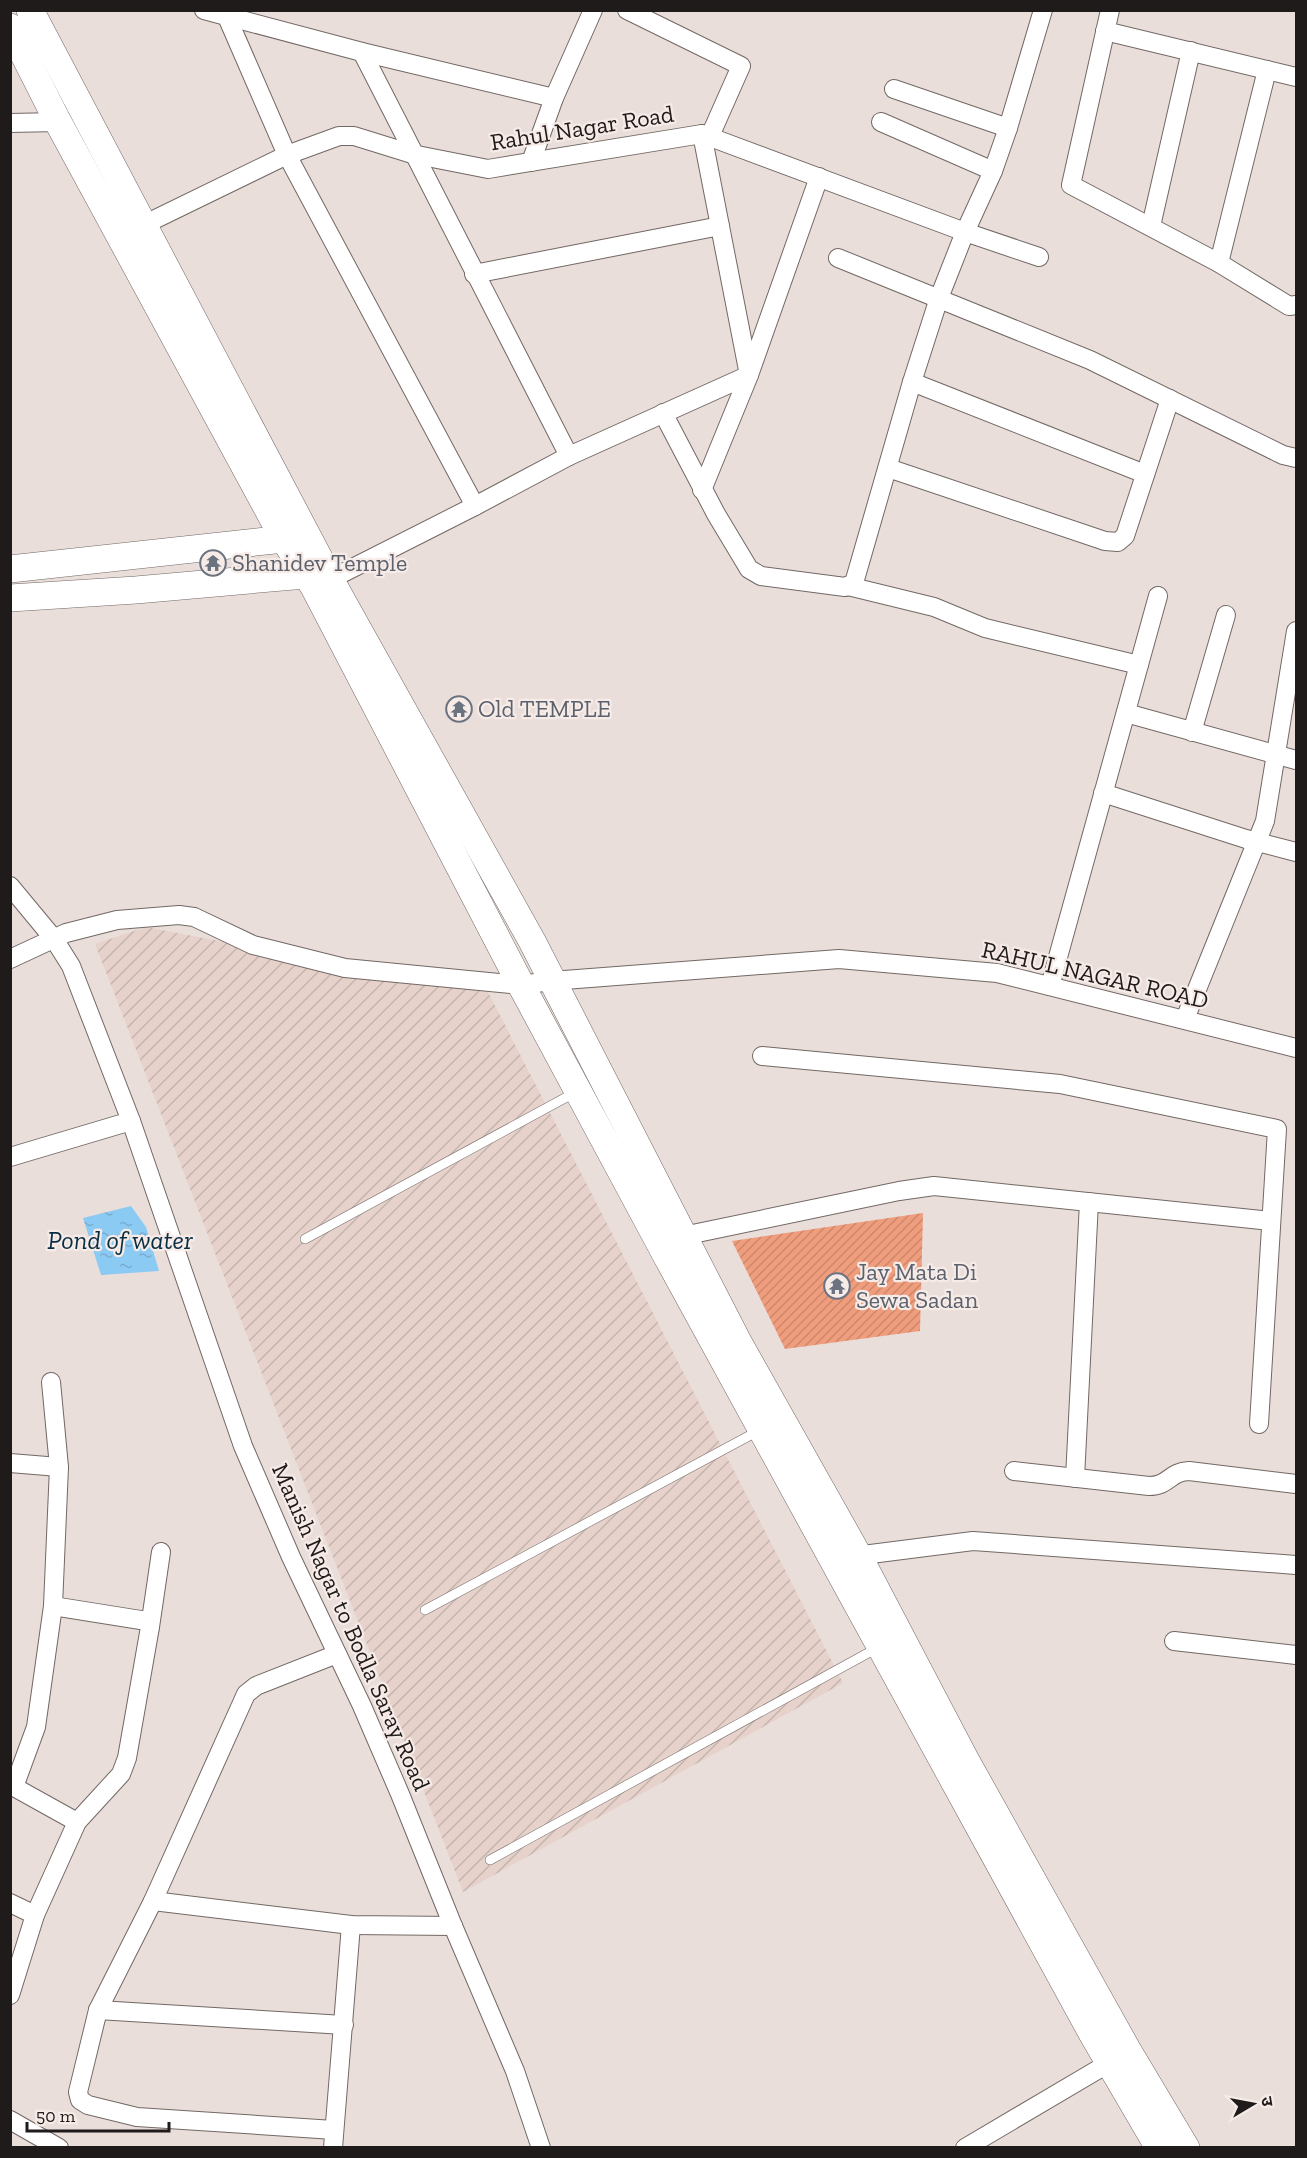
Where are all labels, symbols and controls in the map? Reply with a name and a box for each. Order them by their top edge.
street label: Rahul Nagar Road [488,99,676,156]
temple icon: Shanidev Temple [198,548,228,578]
place label: Shanidev Temple [232,548,407,577]
temple icon: Old TEMPLE [444,694,474,724]
place label: Old TEMPLE [478,694,611,723]
street label: RAHUL NAGAR ROAD [979,934,1211,1015]
water label: Pond of water [47,1224,193,1256]
place label: Jay Mata Di Sewa Sadan [856,1257,978,1314]
temple icon: Jay Mata Di Sewa Sadan [822,1271,852,1301]
street label: Manish Nagar to Bodla Saray Road [266,1459,437,1795]
north arrow [1223,2074,1283,2134]
scale bar [27,2095,170,2133]
text: उ [1257,2095,1278,2108]
text: 50 m [36,2105,76,2127]

